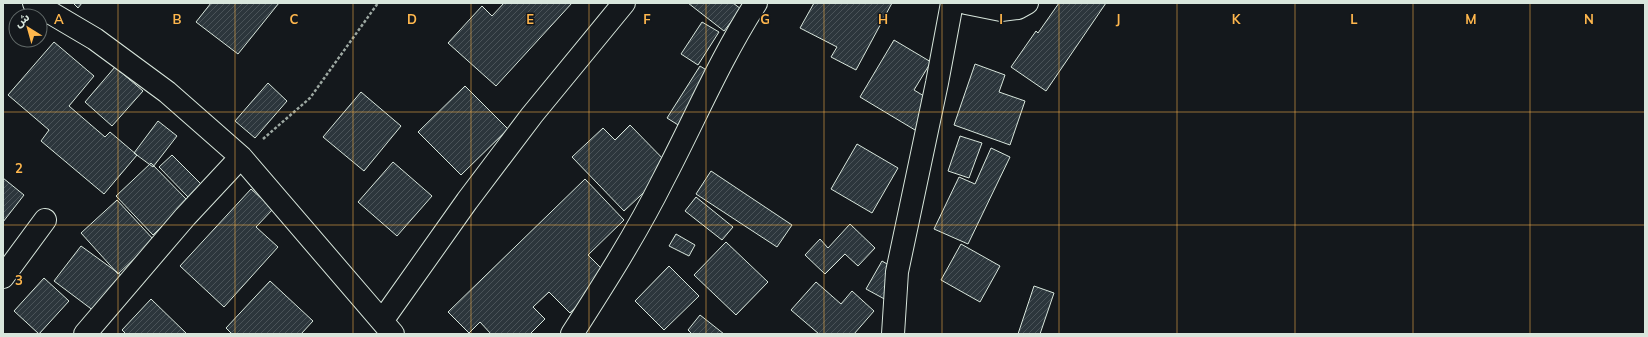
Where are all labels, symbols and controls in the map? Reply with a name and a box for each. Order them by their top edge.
north arrow [8,8,48,48]
text: ش [12,10,32,30]
text: A [54,11,64,27]
text: B [173,11,182,27]
text: C [290,11,299,27]
text: D [407,11,417,27]
text: E [526,11,534,27]
text: F [643,11,651,27]
text: G [760,11,770,27]
text: H [878,11,888,27]
text: I [999,11,1003,27]
text: J [1116,11,1120,27]
text: K [1232,11,1242,27]
text: L [1350,11,1358,27]
text: M [1465,11,1477,27]
text: N [1584,11,1594,27]
text: 2 [15,160,23,176]
text: 3 [15,272,23,288]

